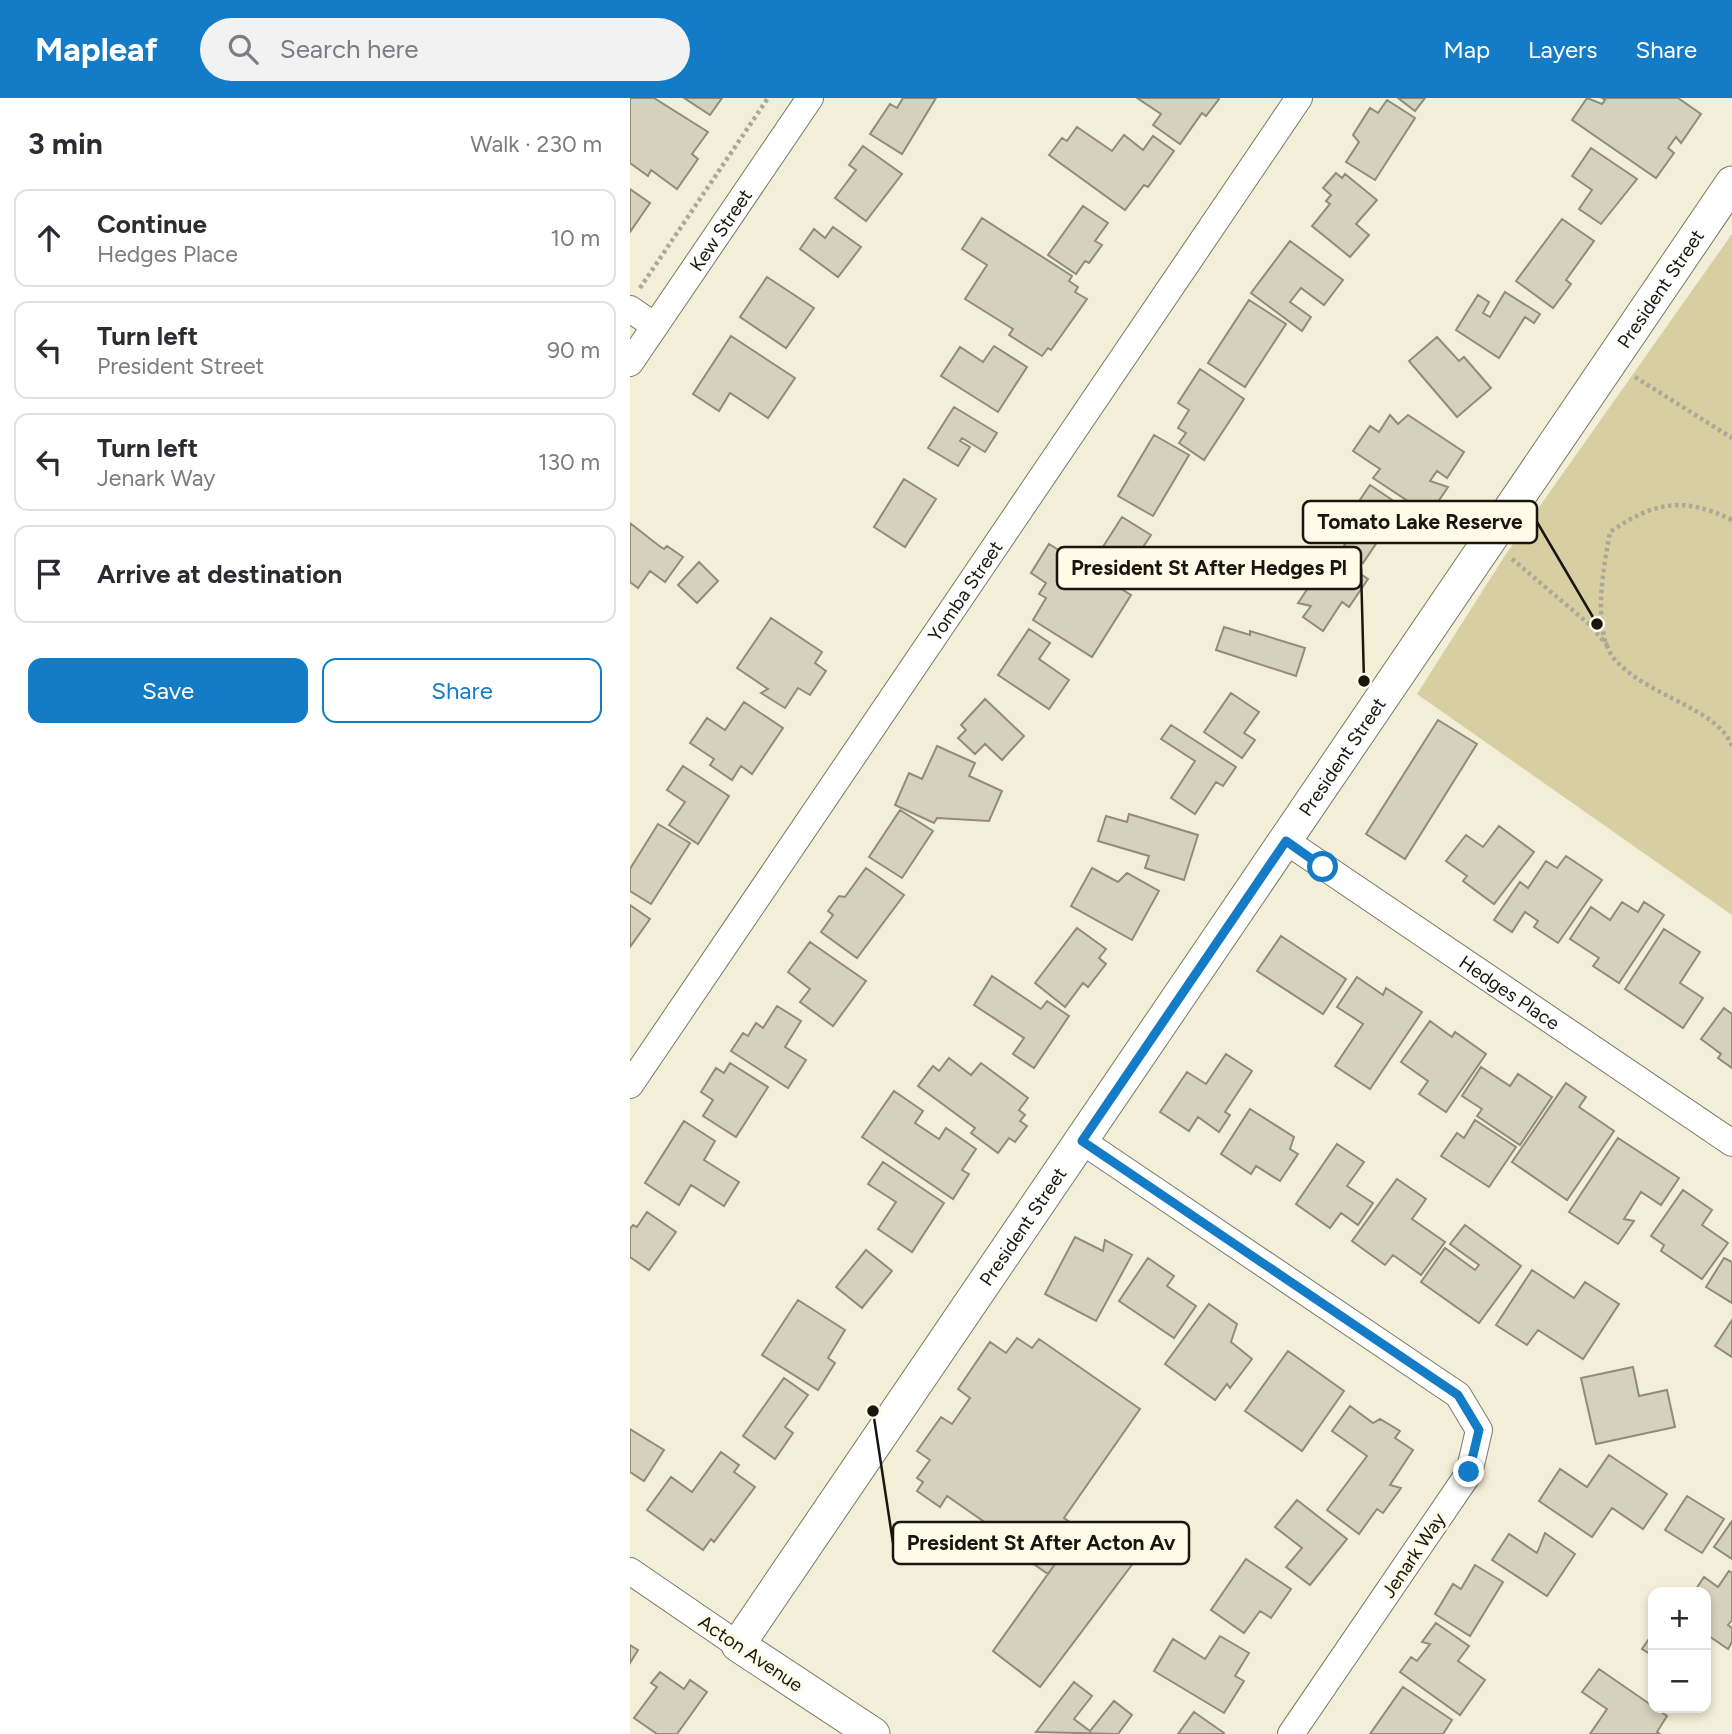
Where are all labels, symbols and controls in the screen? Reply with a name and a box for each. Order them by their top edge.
search box [200,18,690,81]
text: Mapleaf [35,30,158,69]
icon: search [224,30,262,68]
text: Search here [280,33,419,65]
text: Map [1443,35,1490,64]
text: Layers [1528,35,1597,64]
text: Share [1635,35,1697,64]
text: 3 min [28,125,103,162]
text: Walk · 230 m [470,130,602,158]
street label: Kew Street [685,185,757,276]
text: Continue [97,208,207,240]
icon: ahead [30,219,68,257]
text: 10 m [551,224,600,252]
street label: President Street [1612,225,1709,352]
text: Hedges Place [97,240,238,268]
text: Turn left [97,320,198,352]
icon: left [30,331,68,369]
text: 90 m [547,336,600,364]
text: President Street [97,352,264,380]
text: Turn left [97,432,198,464]
icon: left [30,443,68,481]
text: 130 m [538,448,600,476]
text: Jenark Way [97,464,215,492]
callout: Tomato Lake Reserve [1303,501,1537,543]
text: Tomato Lake Reserve [1317,509,1523,534]
street label: Yomba Street [923,537,1008,646]
callout: President St After Hedges Pl [1057,547,1361,589]
icon: arrive [30,555,68,593]
text: President St After Hedges Pl [1071,555,1347,580]
text: Arrive at destination [97,558,342,590]
button: Save [28,658,308,723]
button: Share [322,658,602,723]
street label: President Street [1294,693,1391,821]
route start [1307,851,1338,882]
street label: Hedges Place [1455,951,1564,1035]
street label: President Street [975,1163,1071,1290]
route end [1453,1456,1484,1487]
street label: Jenark Way [1377,1508,1450,1602]
callout: President St After Acton Av [893,1522,1189,1564]
text: President St After Acton Av [907,1530,1176,1555]
map controls [1648,1587,1711,1713]
button: + [1648,1587,1711,1650]
street label: Acton Avenue [694,1610,807,1697]
button: − [1648,1650,1711,1713]

